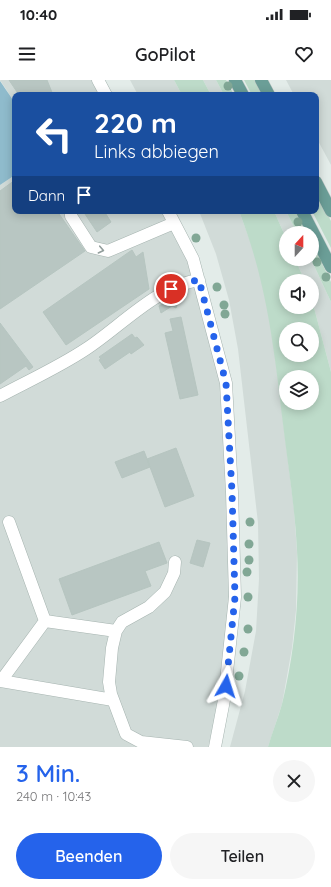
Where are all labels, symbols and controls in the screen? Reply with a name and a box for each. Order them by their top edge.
text: 10:40 [20,5,57,24]
icon: menu [16,43,38,65]
text: GoPilot [135,43,196,66]
icon: heart [293,43,315,65]
text: 220 m [94,105,177,140]
icon: left [28,108,80,160]
text: Links abbiegen [94,140,219,163]
icon: arrive [73,184,95,206]
text: Dann [28,186,65,205]
north arrow [279,226,319,266]
map controls [279,226,319,410]
one-way arrow [98,245,105,253]
pin [154,272,188,306]
button: sound [279,274,319,314]
icon: arrive [160,278,182,300]
button: search [279,322,319,362]
button: layers [279,370,319,410]
position arrow [205,665,247,707]
text: 3 Min. [16,758,80,788]
button: close [273,760,315,802]
text: 240 m · 10:43 [16,788,91,804]
button: Beenden [16,833,162,879]
button: Teilen [170,833,315,879]

